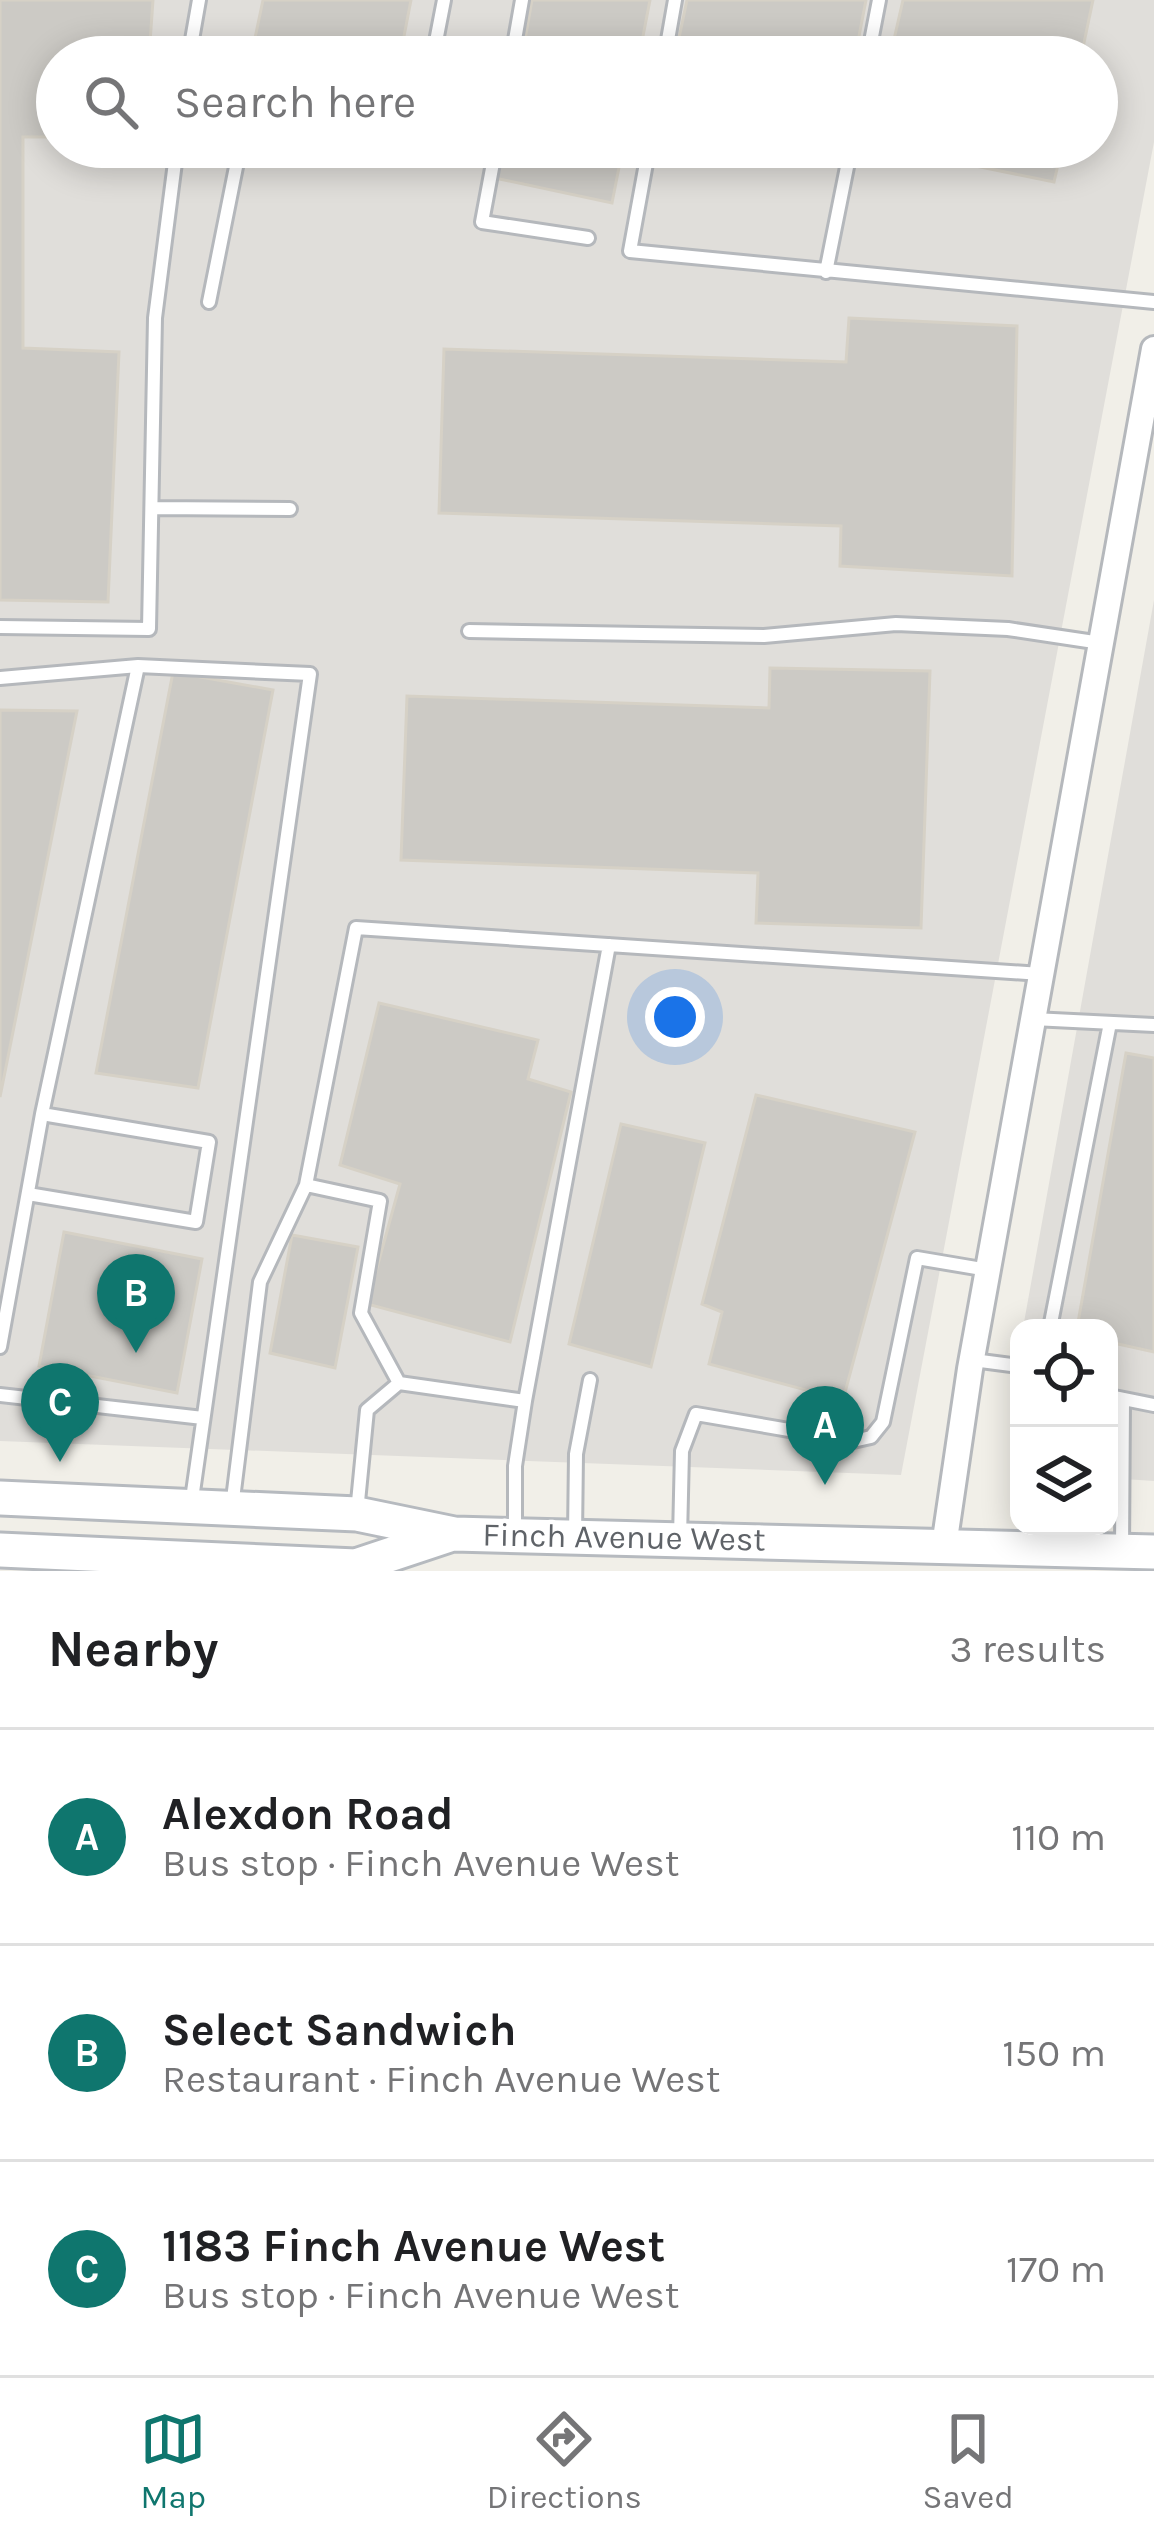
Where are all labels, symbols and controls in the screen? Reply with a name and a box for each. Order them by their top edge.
search box [36,36,1118,168]
icon: search [78,69,144,135]
text: Search here [174,76,416,128]
your location [645,987,705,1047]
pin: B [97,1254,175,1353]
map controls [1010,1319,1118,1535]
button: locate [1010,1319,1118,1427]
pin: C [21,1363,99,1462]
pin: A [786,1386,864,1485]
button: layers [1010,1427,1118,1535]
street label: Finch Avenue West [482,1516,766,1558]
text: Nearby [48,1619,218,1679]
text: 3 results [949,1626,1106,1672]
text: Alexdon Road [162,1788,454,1840]
text: A [75,1814,99,1860]
text: 110 m [1011,1814,1106,1860]
text: Bus stop · Finch Avenue West [162,1840,679,1886]
text: Select Sandwich [162,2004,516,2056]
text: B [74,2030,100,2076]
text: 150 m [1002,2030,1106,2076]
text: Restaurant · Finch Avenue West [162,2056,720,2102]
text: 1183 Finch Avenue West [162,2220,665,2272]
text: C [75,2246,99,2292]
text: 170 m [1006,2246,1106,2292]
text: Bus stop · Finch Avenue West [162,2272,679,2318]
tab: Map [140,2406,206,2516]
tab: Directions [487,2406,642,2516]
tab: Saved [923,2406,1014,2516]

